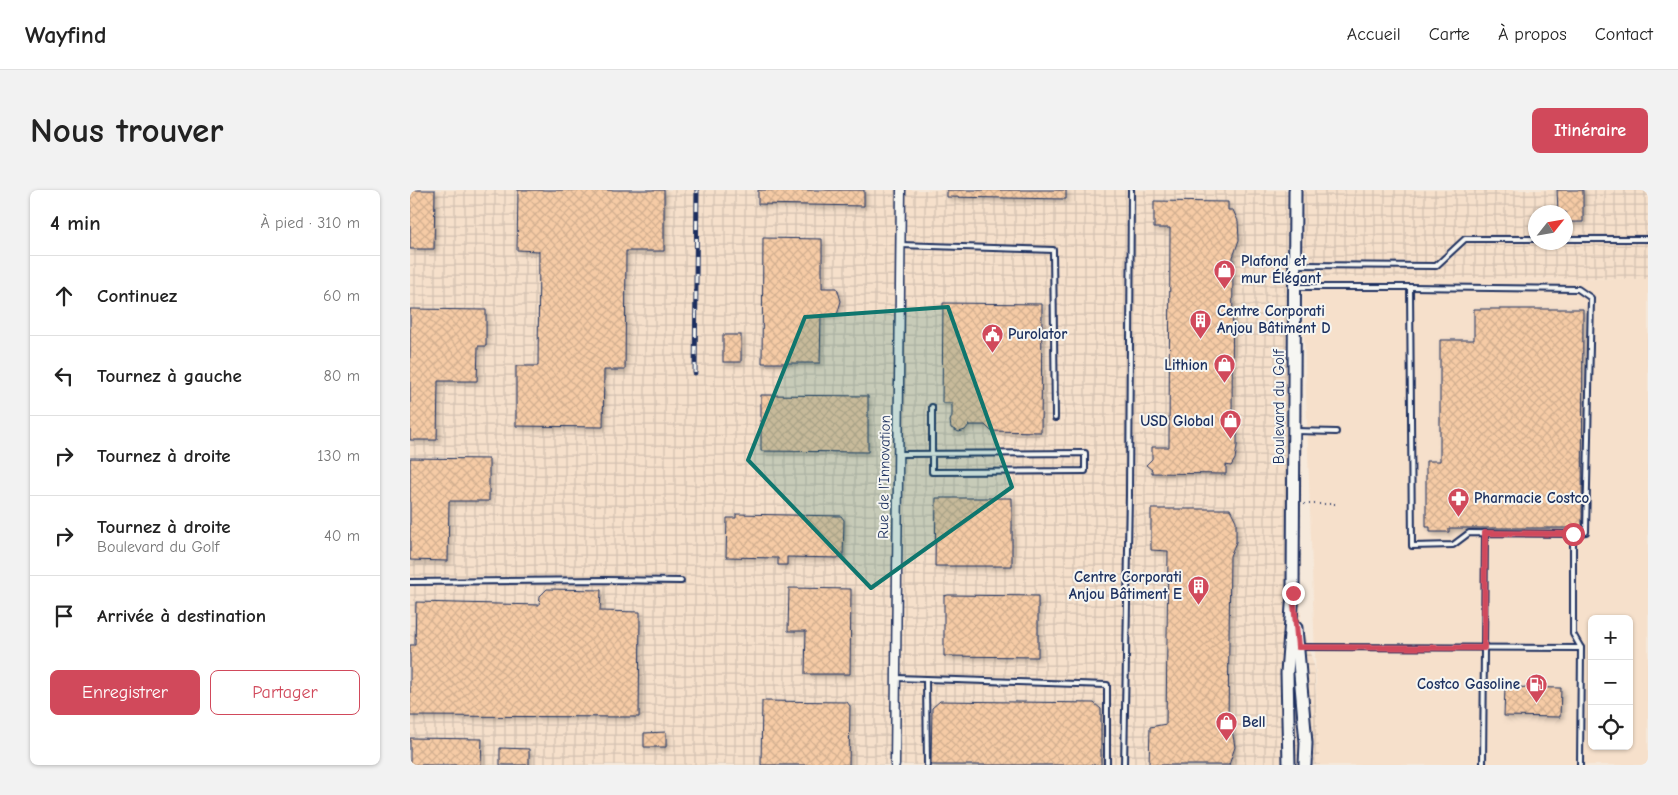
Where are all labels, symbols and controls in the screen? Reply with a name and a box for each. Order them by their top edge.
text: Wayfind [25,21,106,49]
text: Accueil [1347,24,1401,45]
text: Carte [1429,24,1470,45]
text: À propos [1498,24,1567,45]
text: Contact [1595,24,1653,45]
button: Itinéraire [1532,108,1648,153]
text: Nous trouver [30,110,223,151]
north arrow [1528,205,1573,250]
text: 4 min [50,211,101,235]
text: À pied · 310 m [260,214,360,232]
place label: Plafond et mur Élégant [1241,252,1322,287]
shop icon: Plafond et mur Élégant [1213,258,1237,289]
icon: ahead [50,282,78,310]
text: Continuez [97,285,177,307]
text: 60 m [323,287,360,305]
place label: Centre Corporati Anjou Bâtiment D [1217,302,1331,337]
building icon: Centre Corporati Anjou Bâtiment D [1189,308,1213,339]
public building icon: Purolator [980,322,1004,353]
place label: Purolator [1008,325,1067,343]
street label: Boulevard du Golf [1270,349,1288,464]
shop icon: Lithion [1212,353,1236,384]
place label: Lithion [1164,356,1208,374]
icon: left [50,362,78,390]
text: Tournez à gauche [97,365,242,387]
text: 80 m [323,367,360,385]
shop icon: USD Global [1218,409,1242,440]
place label: USD Global [1140,412,1214,430]
street label: Rue de l'Innovation [874,415,894,539]
icon: right [50,442,78,470]
text: Tournez à droite [97,445,231,467]
text: 130 m [317,447,360,465]
pharmacy icon: Pharmacie Costco [1446,486,1470,517]
place label: Pharmacie Costco [1474,489,1590,507]
text: Tournez à droite [97,516,231,538]
icon: right [50,522,78,550]
route start [1562,523,1585,546]
text: 40 m [324,527,360,545]
text: Boulevard du Golf [97,538,219,556]
place label: Centre Corporati Anjou Bâtiment E [1069,568,1182,603]
building icon: Centre Corporati Anjou Bâtiment E [1186,574,1210,605]
route end [1282,582,1305,605]
icon: arrive [50,602,78,630]
text: Arrivée à destination [97,605,266,627]
map controls [1588,615,1633,750]
button: + [1588,615,1633,660]
button: − [1588,660,1633,705]
button: Enregistrer [50,670,200,715]
button: Partager [210,670,360,715]
fuel station icon: Costco Gasoline [1524,672,1548,703]
place label: Costco Gasoline [1417,675,1520,693]
button: locate [1588,705,1633,750]
shop icon: Bell [1214,710,1238,741]
place label: Bell [1242,713,1266,731]

